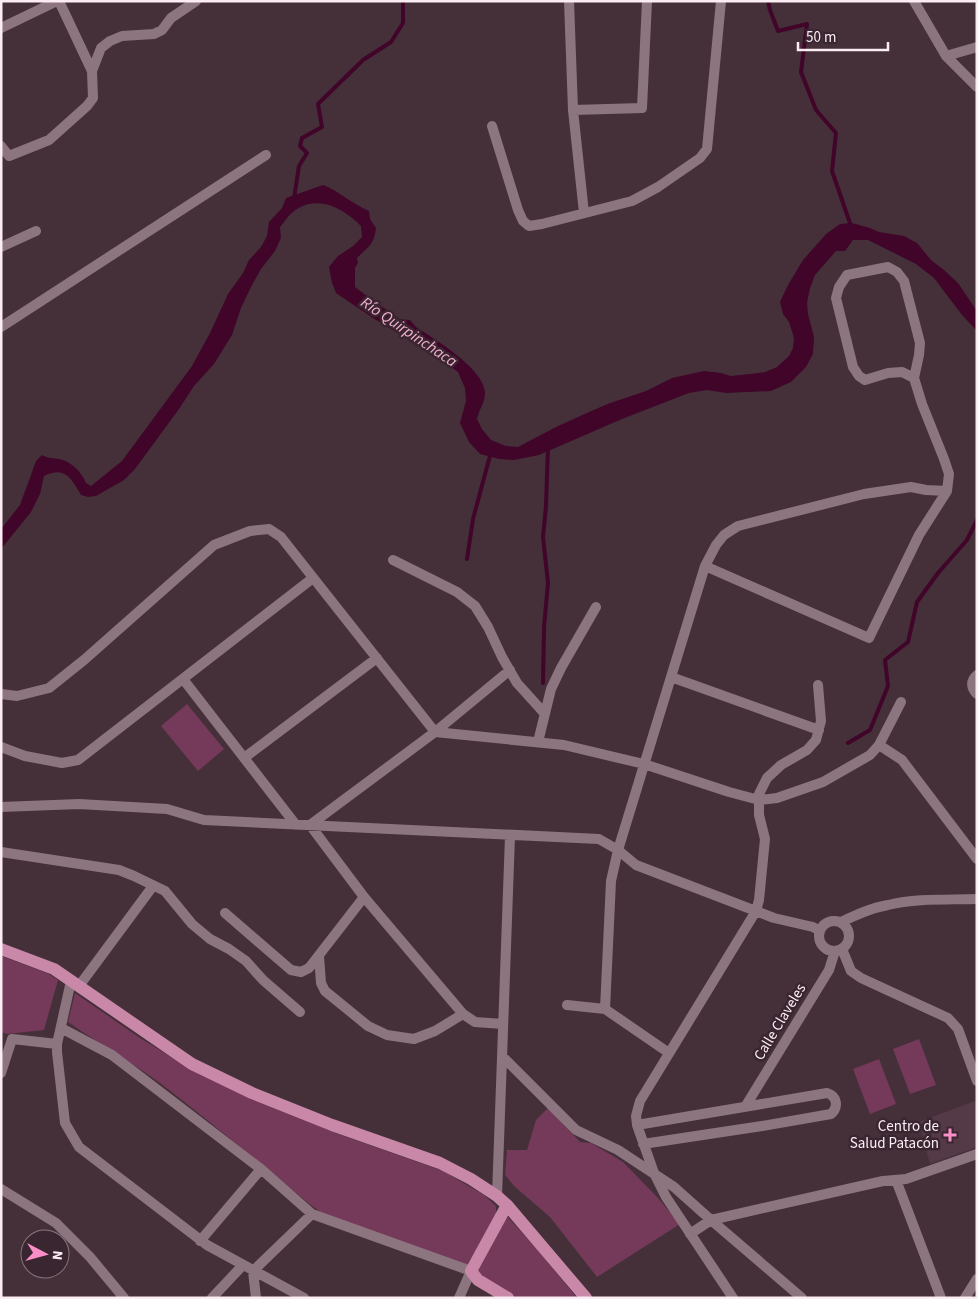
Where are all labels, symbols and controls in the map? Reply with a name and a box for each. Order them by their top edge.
scale bar [798,20,888,52]
text: 50 m [806,27,836,48]
water label: Río Quirpinchaca [356,292,462,373]
street label: Calle Claveles [749,980,811,1064]
place label: Centro de Salud Patacón [850,1116,939,1154]
marker: Centro de Salud Patacón [943,1128,957,1142]
north arrow [20,1229,70,1279]
text: N [47,1250,67,1261]

